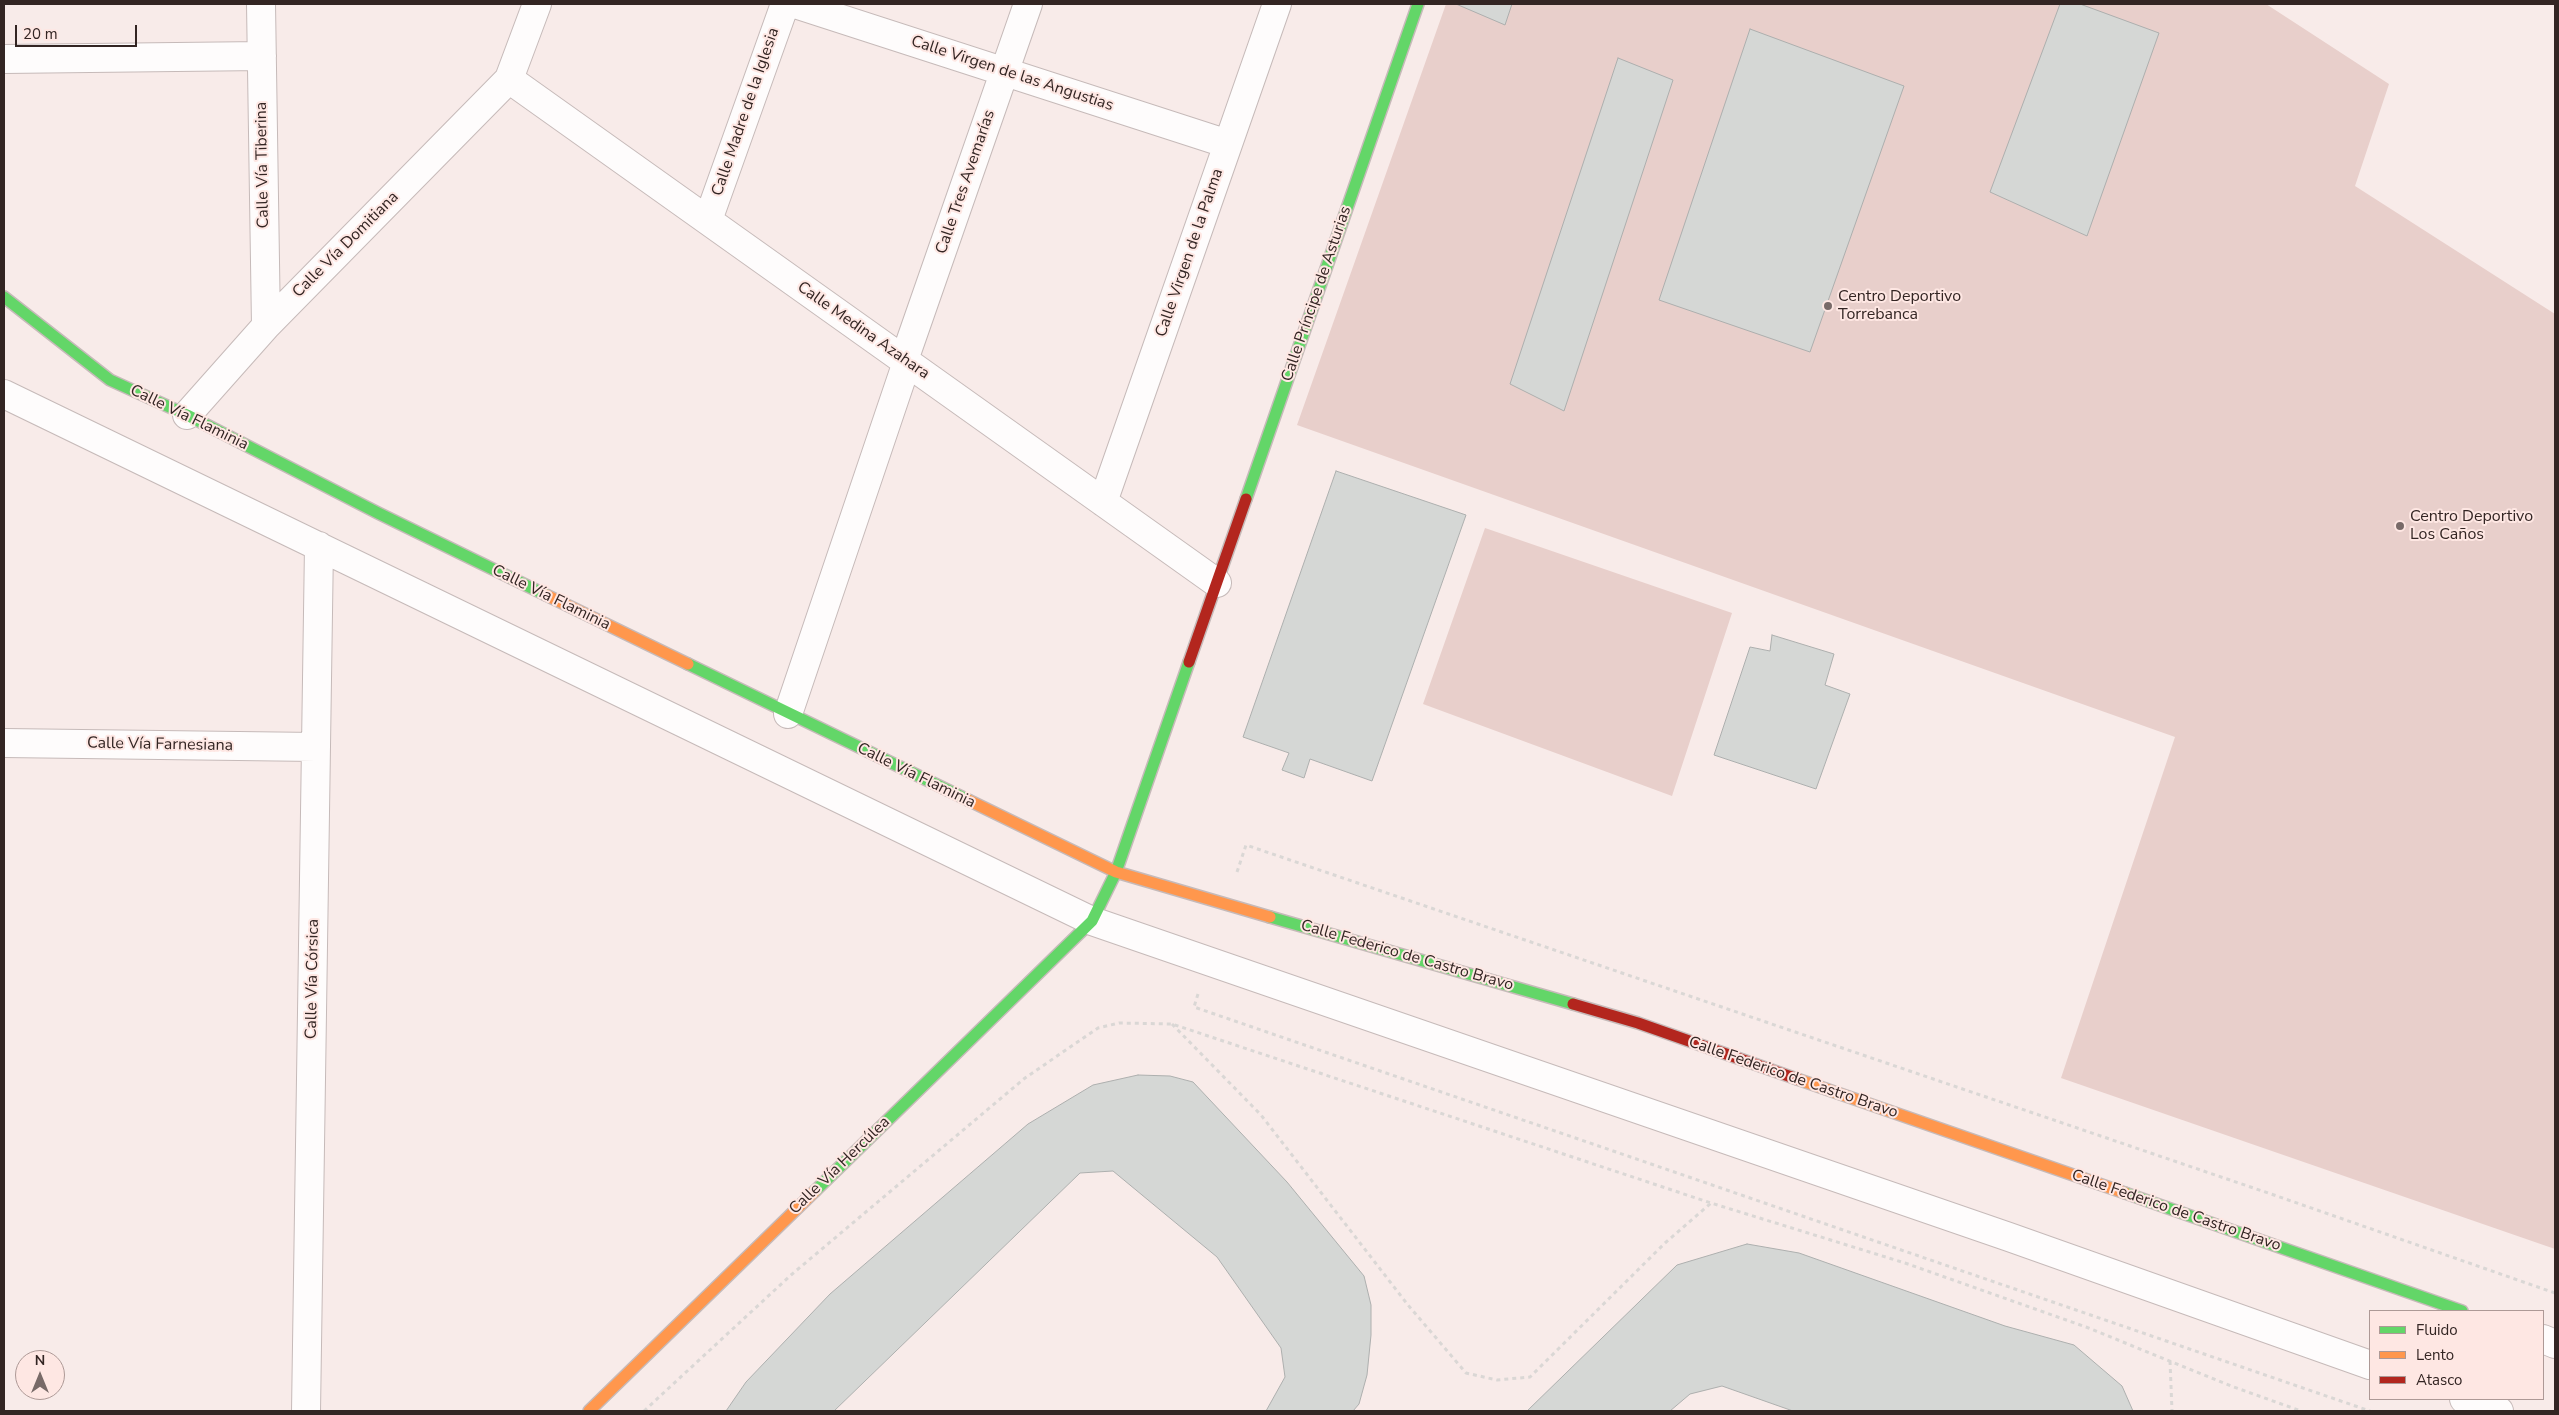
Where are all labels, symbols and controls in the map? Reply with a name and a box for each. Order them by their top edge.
scale bar [18,15,140,47]
text: 20 m [23,24,58,44]
street label: Calle Madre de la Iglesia [708,25,784,199]
street label: Calle Virgen de las Angustias [908,32,1116,116]
street label: Calle Vía Tiberina [252,102,274,228]
street label: Calle Tres Avemarías [932,107,1000,257]
street label: Calle Virgen de la Palma [1152,166,1228,340]
street label: Calle Vía Domitiana [289,188,403,302]
street label: Calle Príncipe de Asturias [1278,204,1356,384]
street label: Calle Medina Azahara [793,278,933,384]
place label: Centro Deportivo Torrebanca [1838,287,1961,325]
marker: Centro Deportivo Torrebanca [1822,300,1834,312]
street label: Calle Vía Flaminia [127,381,251,455]
place label: Centro Deportivo Los Caños [2410,507,2533,545]
marker: Centro Deportivo Los Caños [2394,520,2406,532]
street label: Calle Vía Flaminia [489,561,613,635]
street label: Calle Vía Farnesiana [87,734,233,756]
street label: Calle Vía Flaminia [854,739,978,813]
street label: Calle Federico de Castro Bravo [1299,916,1515,996]
street label: Calle Vía Córsica [302,919,324,1039]
street label: Calle Federico de Castro Bravo [1686,1033,1900,1123]
street label: Calle Vía Hercúlea [786,1113,894,1219]
street label: Calle Federico de Castro Bravo [2069,1166,2283,1256]
legend [2369,1310,2544,1400]
text: Fluido [2416,1320,2458,1340]
text: Lento [2416,1345,2454,1365]
north arrow [15,1350,65,1400]
text: N [35,1351,45,1370]
text: Atasco [2416,1370,2462,1390]

